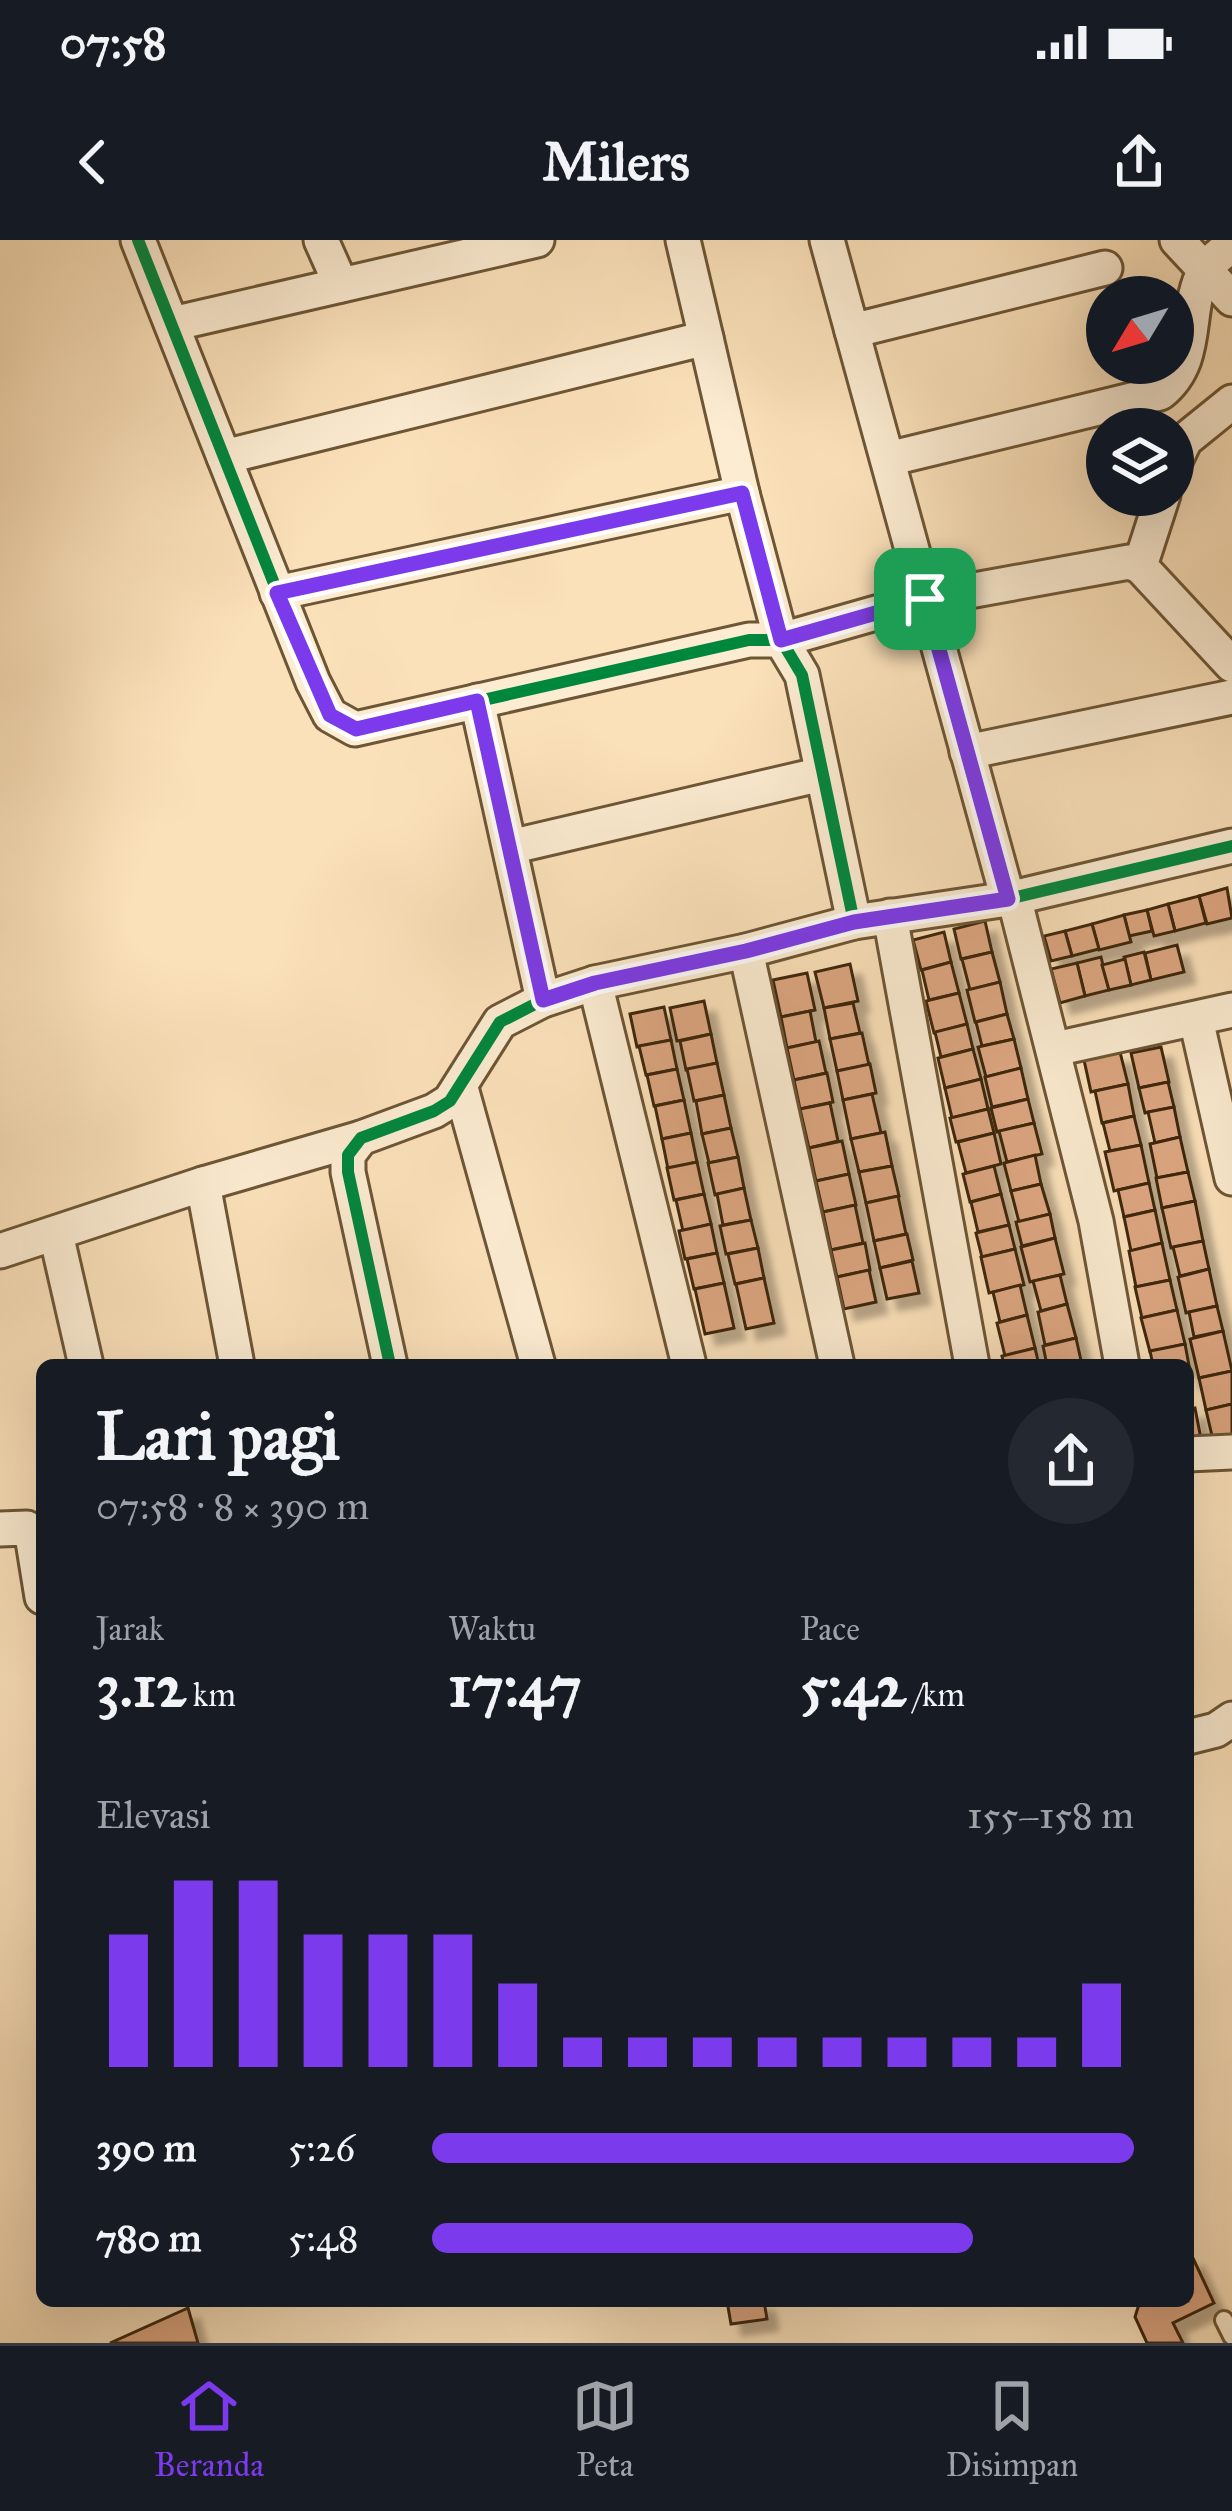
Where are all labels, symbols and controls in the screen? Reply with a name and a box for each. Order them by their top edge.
text: 07:58 [60,15,166,70]
icon: back [60,129,126,195]
text: Milers [542,129,690,195]
icon: share [1106,129,1172,195]
north arrow [1086,276,1194,384]
map controls [1086,276,1194,516]
button: layers [1086,408,1194,516]
pin [874,548,976,650]
icon: arrive [892,566,958,632]
text: Lari pagi [96,1396,340,1477]
button: share [1008,1398,1134,1524]
text: 07:58 · 8 × 390 m [96,1482,369,1530]
text: Jarak [96,1609,164,1649]
text: Waktu [448,1609,536,1649]
text: Pace [800,1609,860,1649]
text: 3.12 [96,1649,186,1722]
text: 17:47 [448,1649,582,1722]
text: 5:42 [800,1649,906,1722]
text: km [186,1675,236,1715]
text: /km [906,1675,965,1715]
text: Elevasi [96,1791,210,1839]
text: 155–158 m [967,1791,1134,1839]
text: 390 m [96,2124,196,2172]
text: 5:26 [288,2124,355,2172]
text: 780 m [96,2214,201,2262]
text: 5:48 [288,2214,358,2262]
tab: Beranda [154,2373,264,2485]
tab: Peta [572,2373,638,2485]
tab: Disimpan [946,2373,1078,2485]

